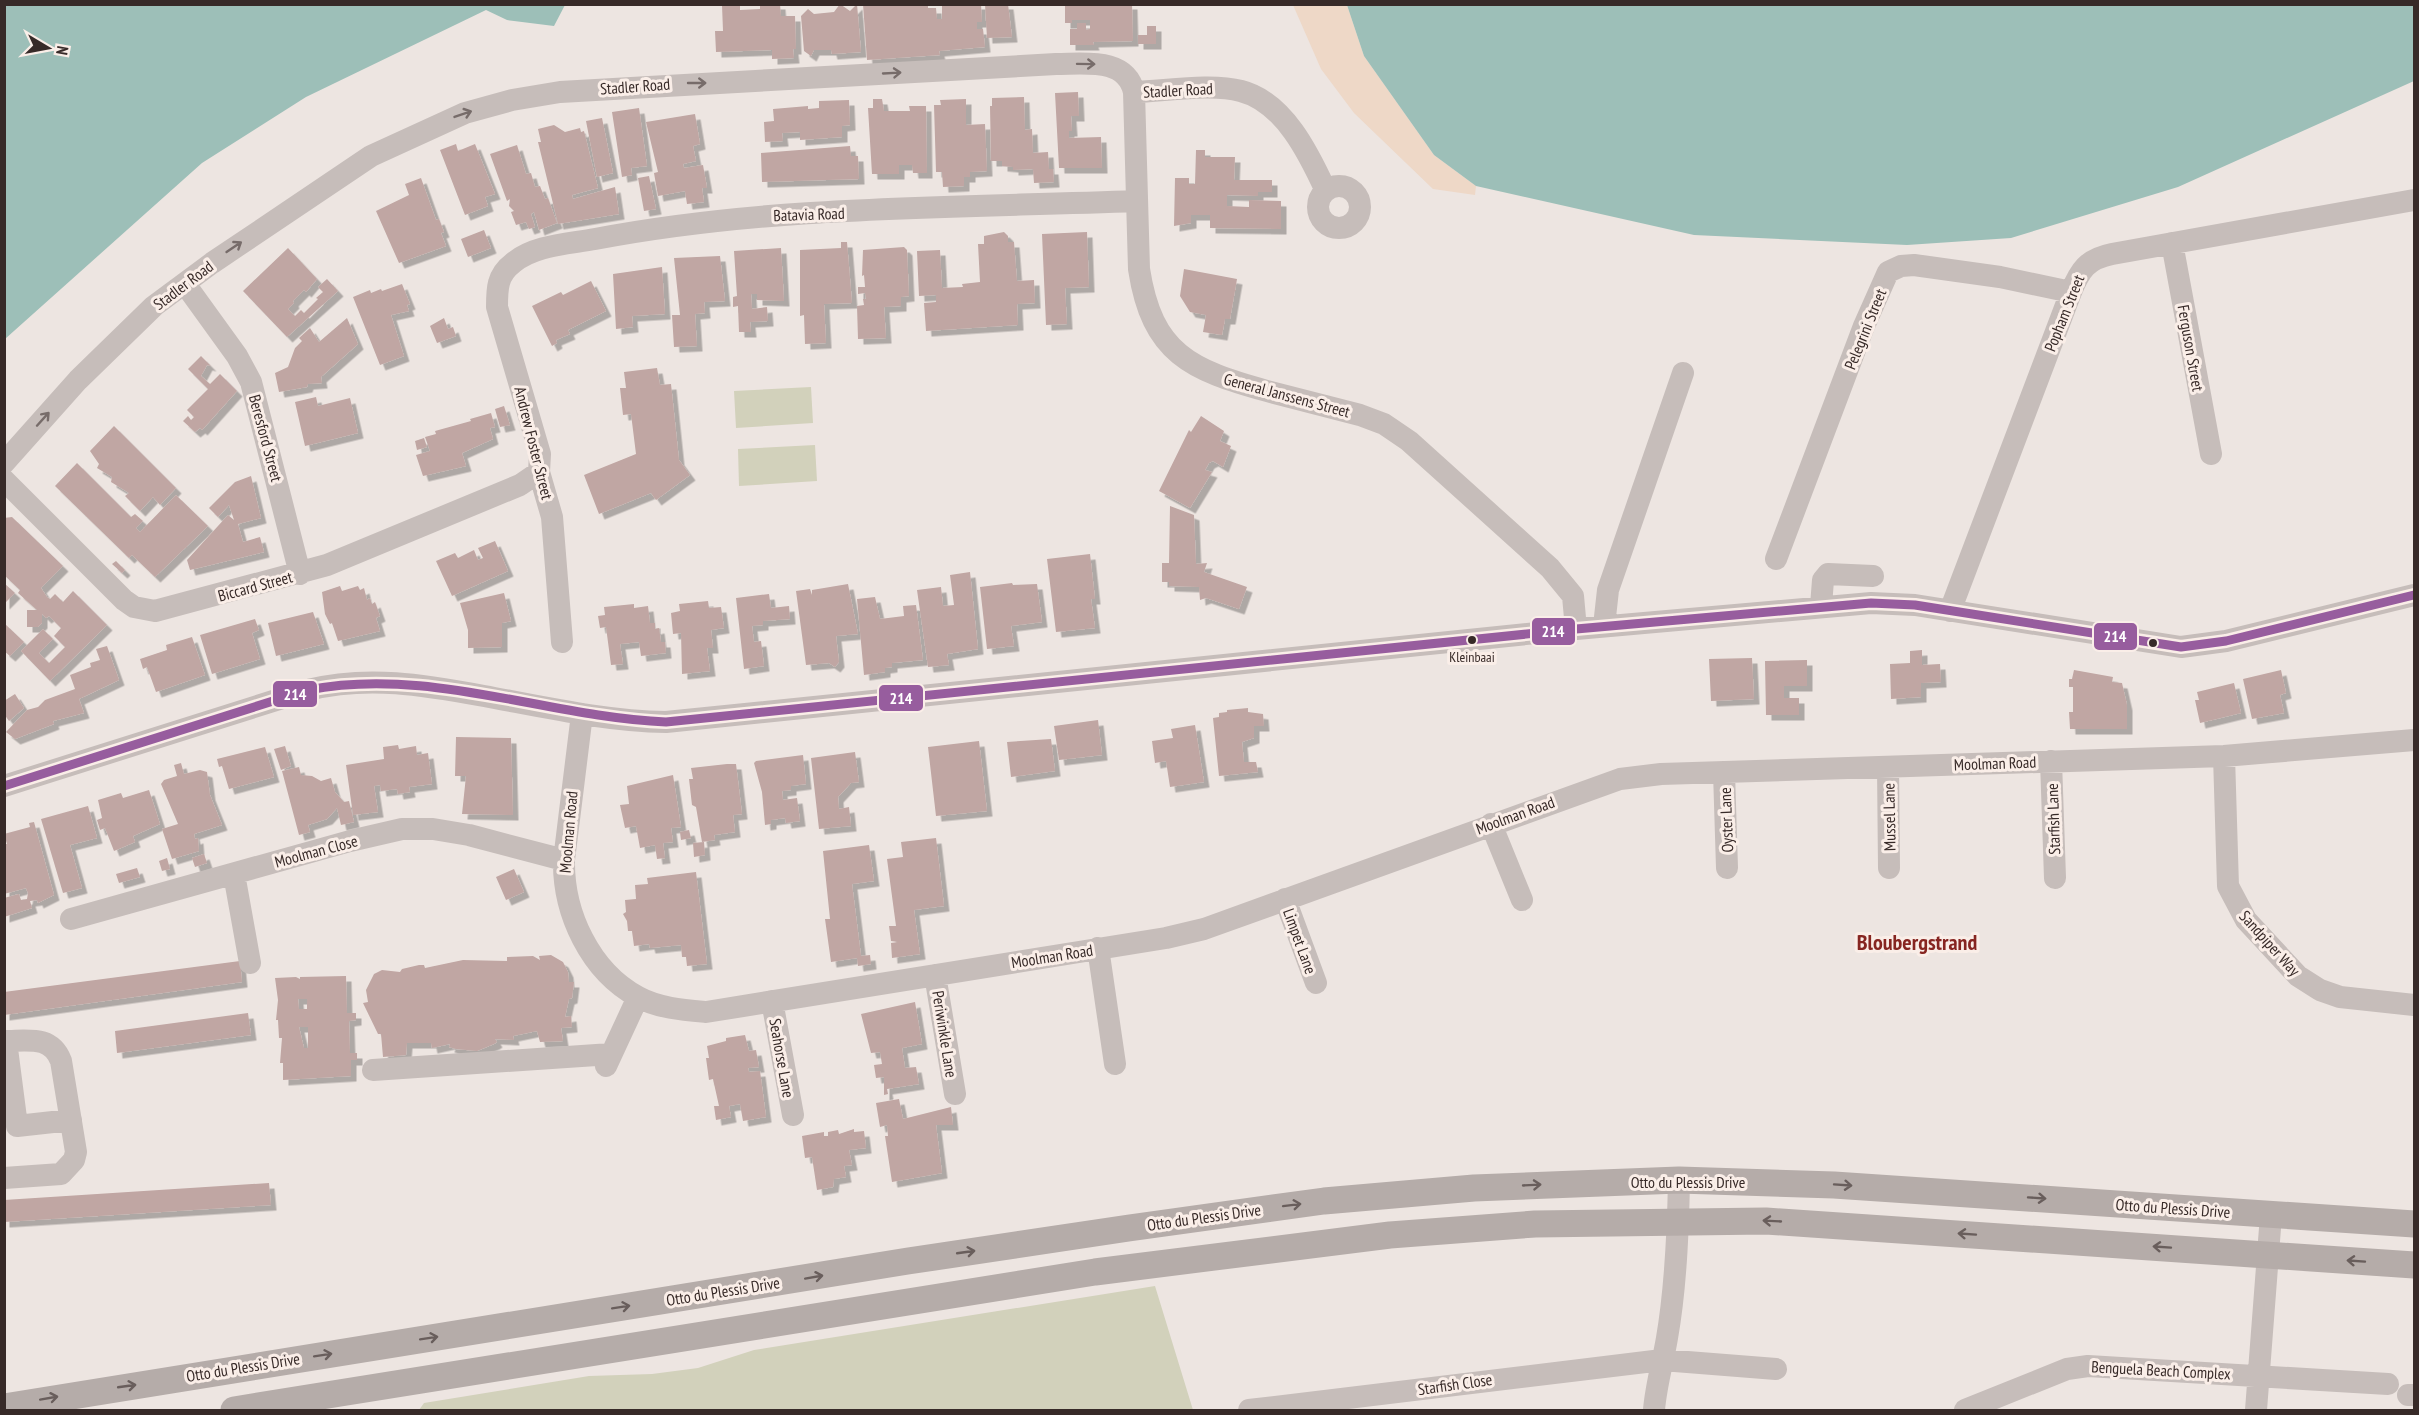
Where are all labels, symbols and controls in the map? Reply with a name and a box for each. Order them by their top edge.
north arrow [18,18,78,78]
text: N [52,45,73,57]
one-way arrow [1076,59,1096,70]
one-way arrow [881,68,901,79]
street label: Stadler Road [599,74,671,98]
one-way arrow [686,78,706,89]
street label: Stadler Road [1143,78,1214,102]
one-way arrow [453,108,472,119]
street label: Batavia Road [773,203,845,225]
one-way arrow [226,241,243,254]
street label: Stadler Road [149,256,217,314]
street label: Popham Street [2040,271,2089,354]
street label: Pelegrini Street [1840,285,1890,372]
street label: Ferguson Street [2174,303,2209,393]
street label: General Janssens Street [1222,369,1353,422]
street label: Andrew Foster Street [510,384,558,502]
street label: Beresford Street [245,392,287,484]
one-way arrow [36,412,50,427]
street label: Biccard Street [216,566,295,606]
line badge: 214 [1531,617,1576,646]
text: 214 [1542,621,1565,641]
line badge: 214 [2093,622,2138,651]
text: 214 [2104,626,2127,646]
marker: Kleinbaai [1466,634,1478,646]
unlabelled marker [2147,637,2159,649]
place label: Kleinbaai [1449,648,1495,666]
line badge: 214 [272,680,318,708]
text: 214 [284,684,307,704]
line badge: 214 [878,684,924,712]
text: 214 [890,688,913,708]
street label: Moolman Road [1954,752,2037,774]
street label: Mussel Lane [1878,783,1900,851]
street label: Starfish Lane [2042,783,2064,855]
street label: Oyster Lane [1715,787,1737,853]
street label: Moolman Road [554,790,582,874]
street label: Moolman Road [1473,792,1557,838]
street label: Moolman Close [272,830,360,872]
street label: Limpet Lane [1279,905,1321,977]
street label: Sandpiper Way [2235,906,2305,980]
district label: Bloubergstrand [1857,928,1977,956]
street label: Moolman Road [1010,940,1094,972]
street label: Periwinkle Lane [928,989,962,1079]
street label: Seahorse Lane [765,1017,799,1099]
street label: Otto du Plessis Drive [1631,1172,1745,1192]
one-way arrow [1522,1179,1542,1190]
one-way arrow [1832,1180,1852,1191]
one-way arrow [2027,1193,2047,1204]
street label: Otto du Plessis Drive [2115,1194,2231,1222]
street label: Otto du Plessis Drive [1146,1199,1262,1235]
one-way arrow [1281,1199,1301,1210]
one-way arrow [1763,1216,1783,1227]
one-way arrow [1958,1229,1978,1240]
one-way arrow [2152,1242,2172,1253]
one-way arrow [955,1246,975,1257]
one-way arrow [2347,1255,2367,1266]
one-way arrow [804,1271,823,1282]
street label: Otto du Plessis Drive [665,1272,781,1310]
one-way arrow [611,1302,631,1313]
one-way arrow [418,1332,438,1343]
street label: Otto du Plessis Drive [185,1348,301,1386]
one-way arrow [312,1349,332,1360]
street label: Benguela Beach Complex [2091,1356,2232,1384]
street label: Starfish Close [1417,1369,1493,1399]
one-way arrow [117,1380,137,1391]
one-way arrow [39,1392,58,1403]

